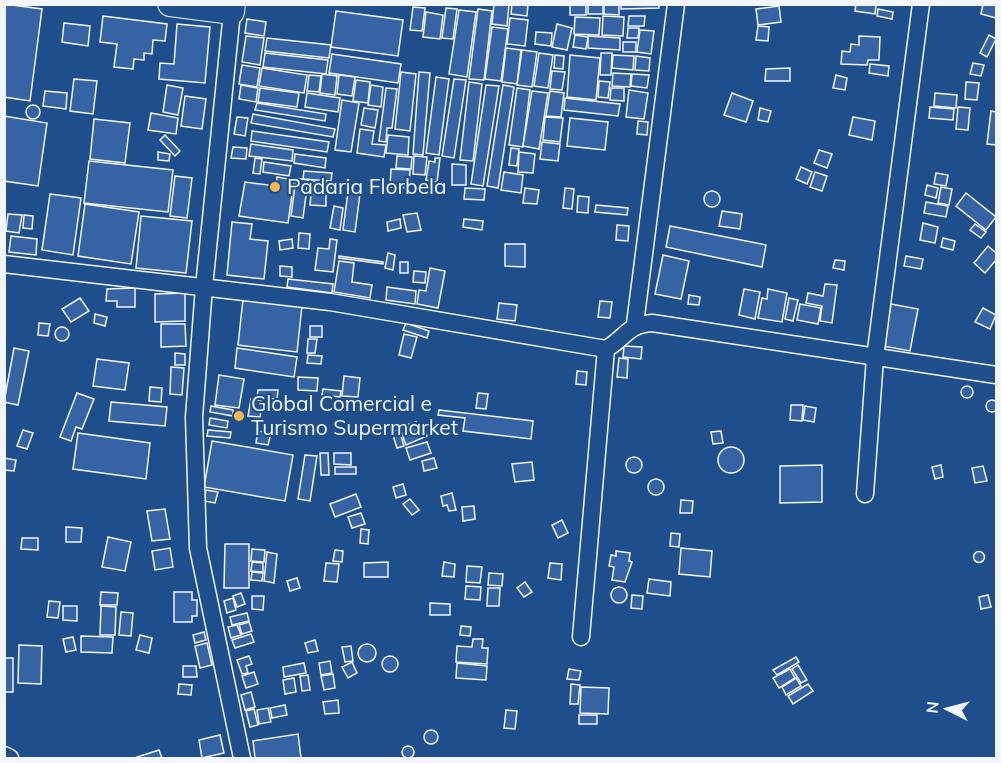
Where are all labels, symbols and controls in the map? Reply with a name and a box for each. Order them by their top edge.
place label: Padaria Florbela [287,173,447,199]
marker: Padaria Florbela [268,180,282,194]
place label: Global Comercial e Turismo Supermarket [251,390,458,440]
marker: Global Comercial e Turismo Supermarket [232,409,246,423]
north arrow [917,679,977,739]
text: N [922,700,943,714]

